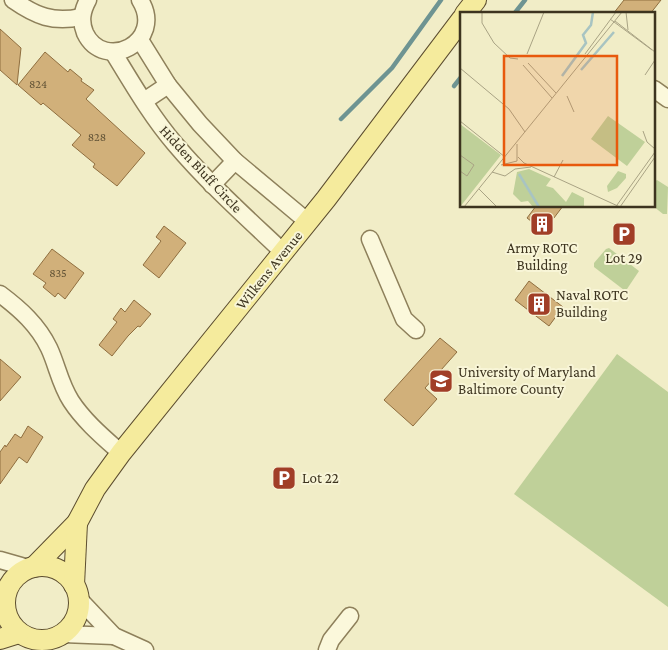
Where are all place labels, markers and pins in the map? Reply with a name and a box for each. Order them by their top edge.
building icon: Army ROTC Building [529,211,555,237]
parking icon: Lot 29 [611,221,637,247]
place label: Army ROTC Building [507,240,577,274]
place label: Lot 29 [605,250,643,266]
place label: Naval ROTC Building [556,287,628,321]
building icon: Naval ROTC Building [526,291,552,317]
place label: University of Maryland Baltimore County [458,364,596,398]
school or university icon: University of Maryland Baltimore County [428,368,454,394]
parking icon: Lot 22 [271,465,297,491]
place label: Lot 22 [302,470,339,486]

